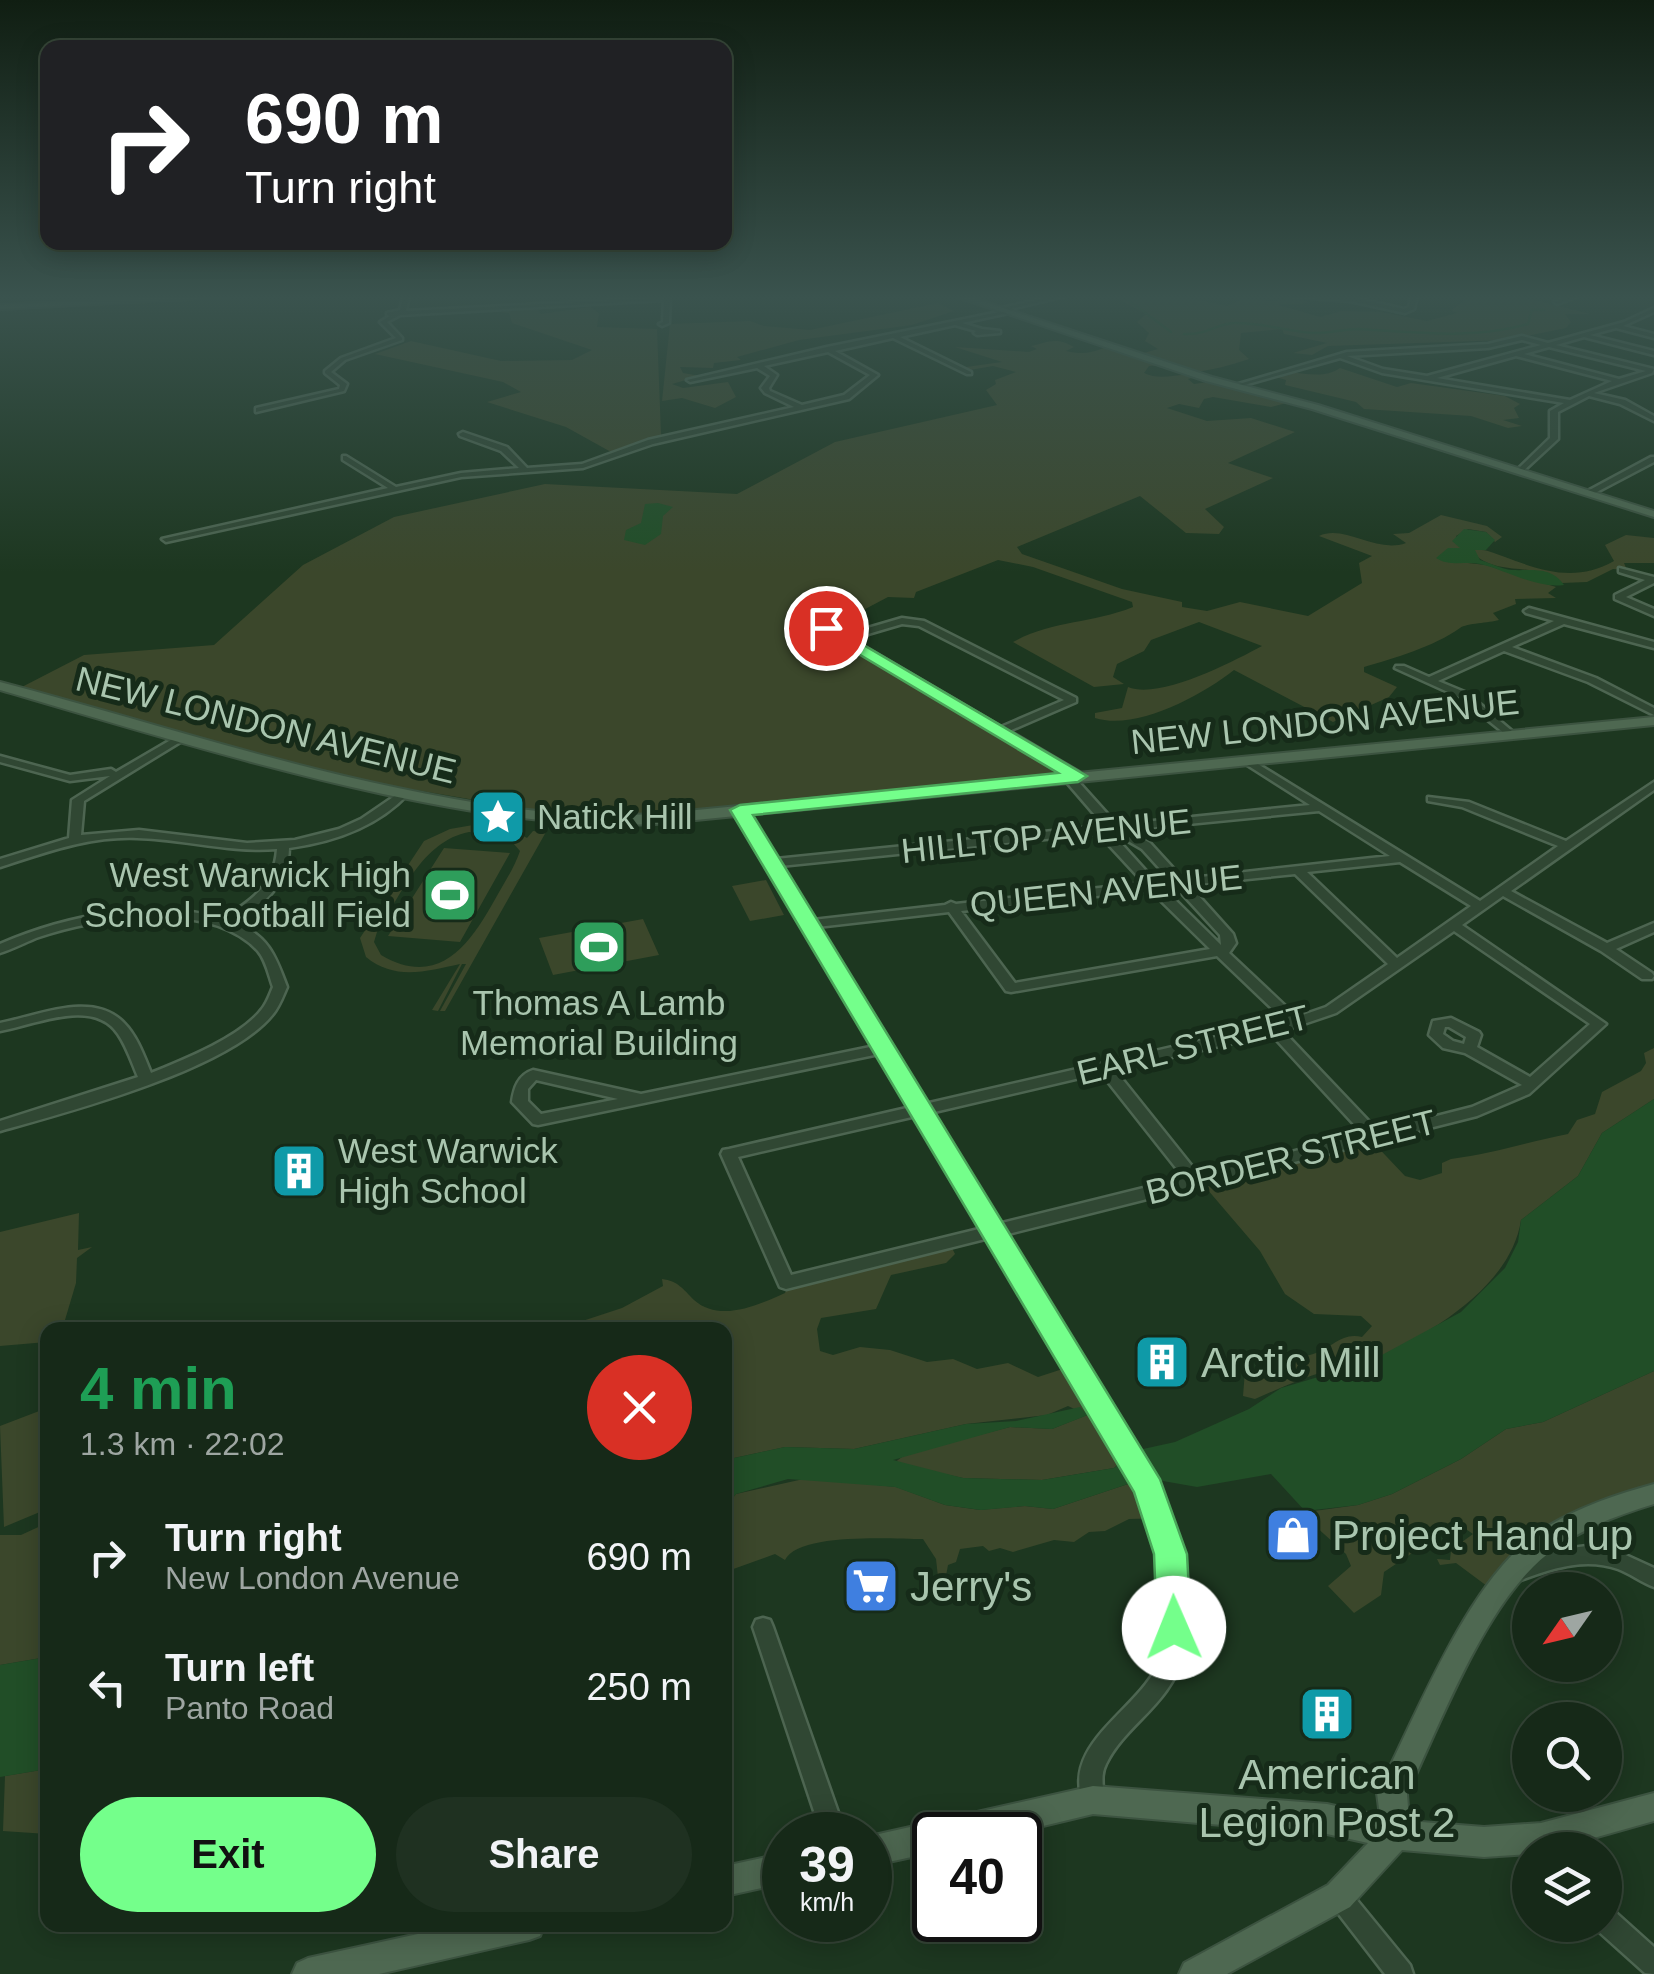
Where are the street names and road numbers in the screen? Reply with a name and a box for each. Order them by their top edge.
street label: NEW LONDON AVENUE [72,658,460,791]
street label: NEW LONDON AVENUE [1129,682,1521,761]
street label: HILLTOP AVENUE [899,801,1193,870]
street label: QUEEN AVENUE [968,857,1244,924]
street label: EARL STREET [1073,997,1313,1092]
street label: BORDER STREET [1142,1102,1440,1211]

